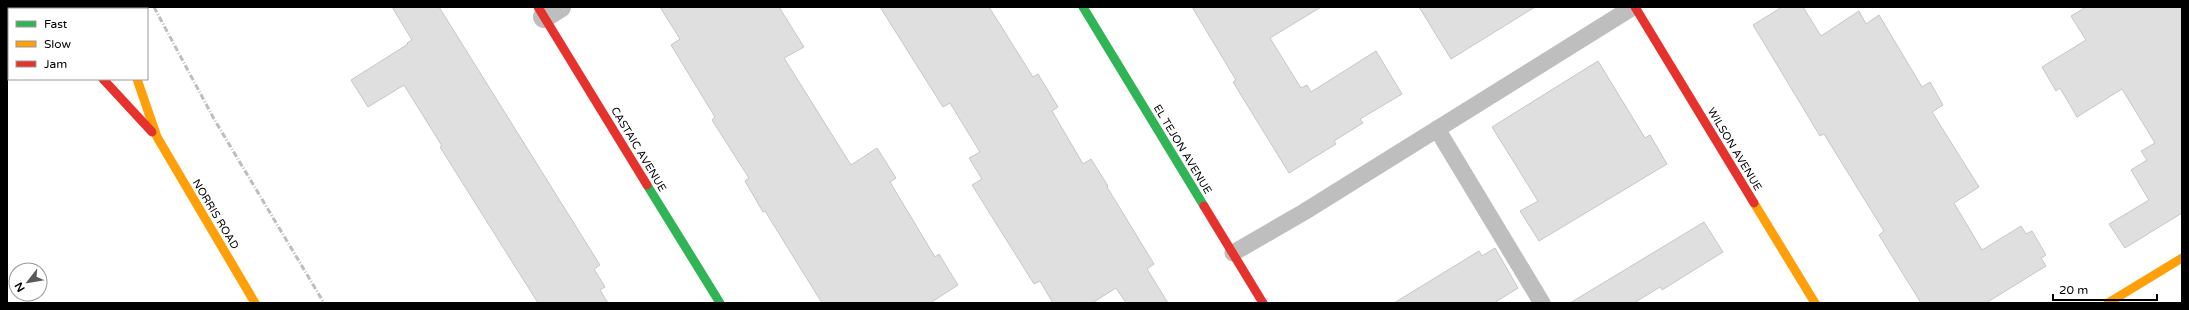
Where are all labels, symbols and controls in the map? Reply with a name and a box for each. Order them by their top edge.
legend [8,8,148,80]
text: Fast [44,17,68,31]
text: Slow [44,37,71,51]
text: Jam [44,57,67,71]
street label: EL TEJON AVENUE [1151,102,1214,196]
street label: CASTAIC AVENUE [608,104,669,194]
street label: WILSON AVENUE [1705,105,1764,193]
street label: NORRIS ROAD [190,177,242,252]
north arrow [8,262,48,302]
scale bar [2053,276,2157,302]
text: N [12,280,28,294]
text: 20 m [2059,283,2088,297]

